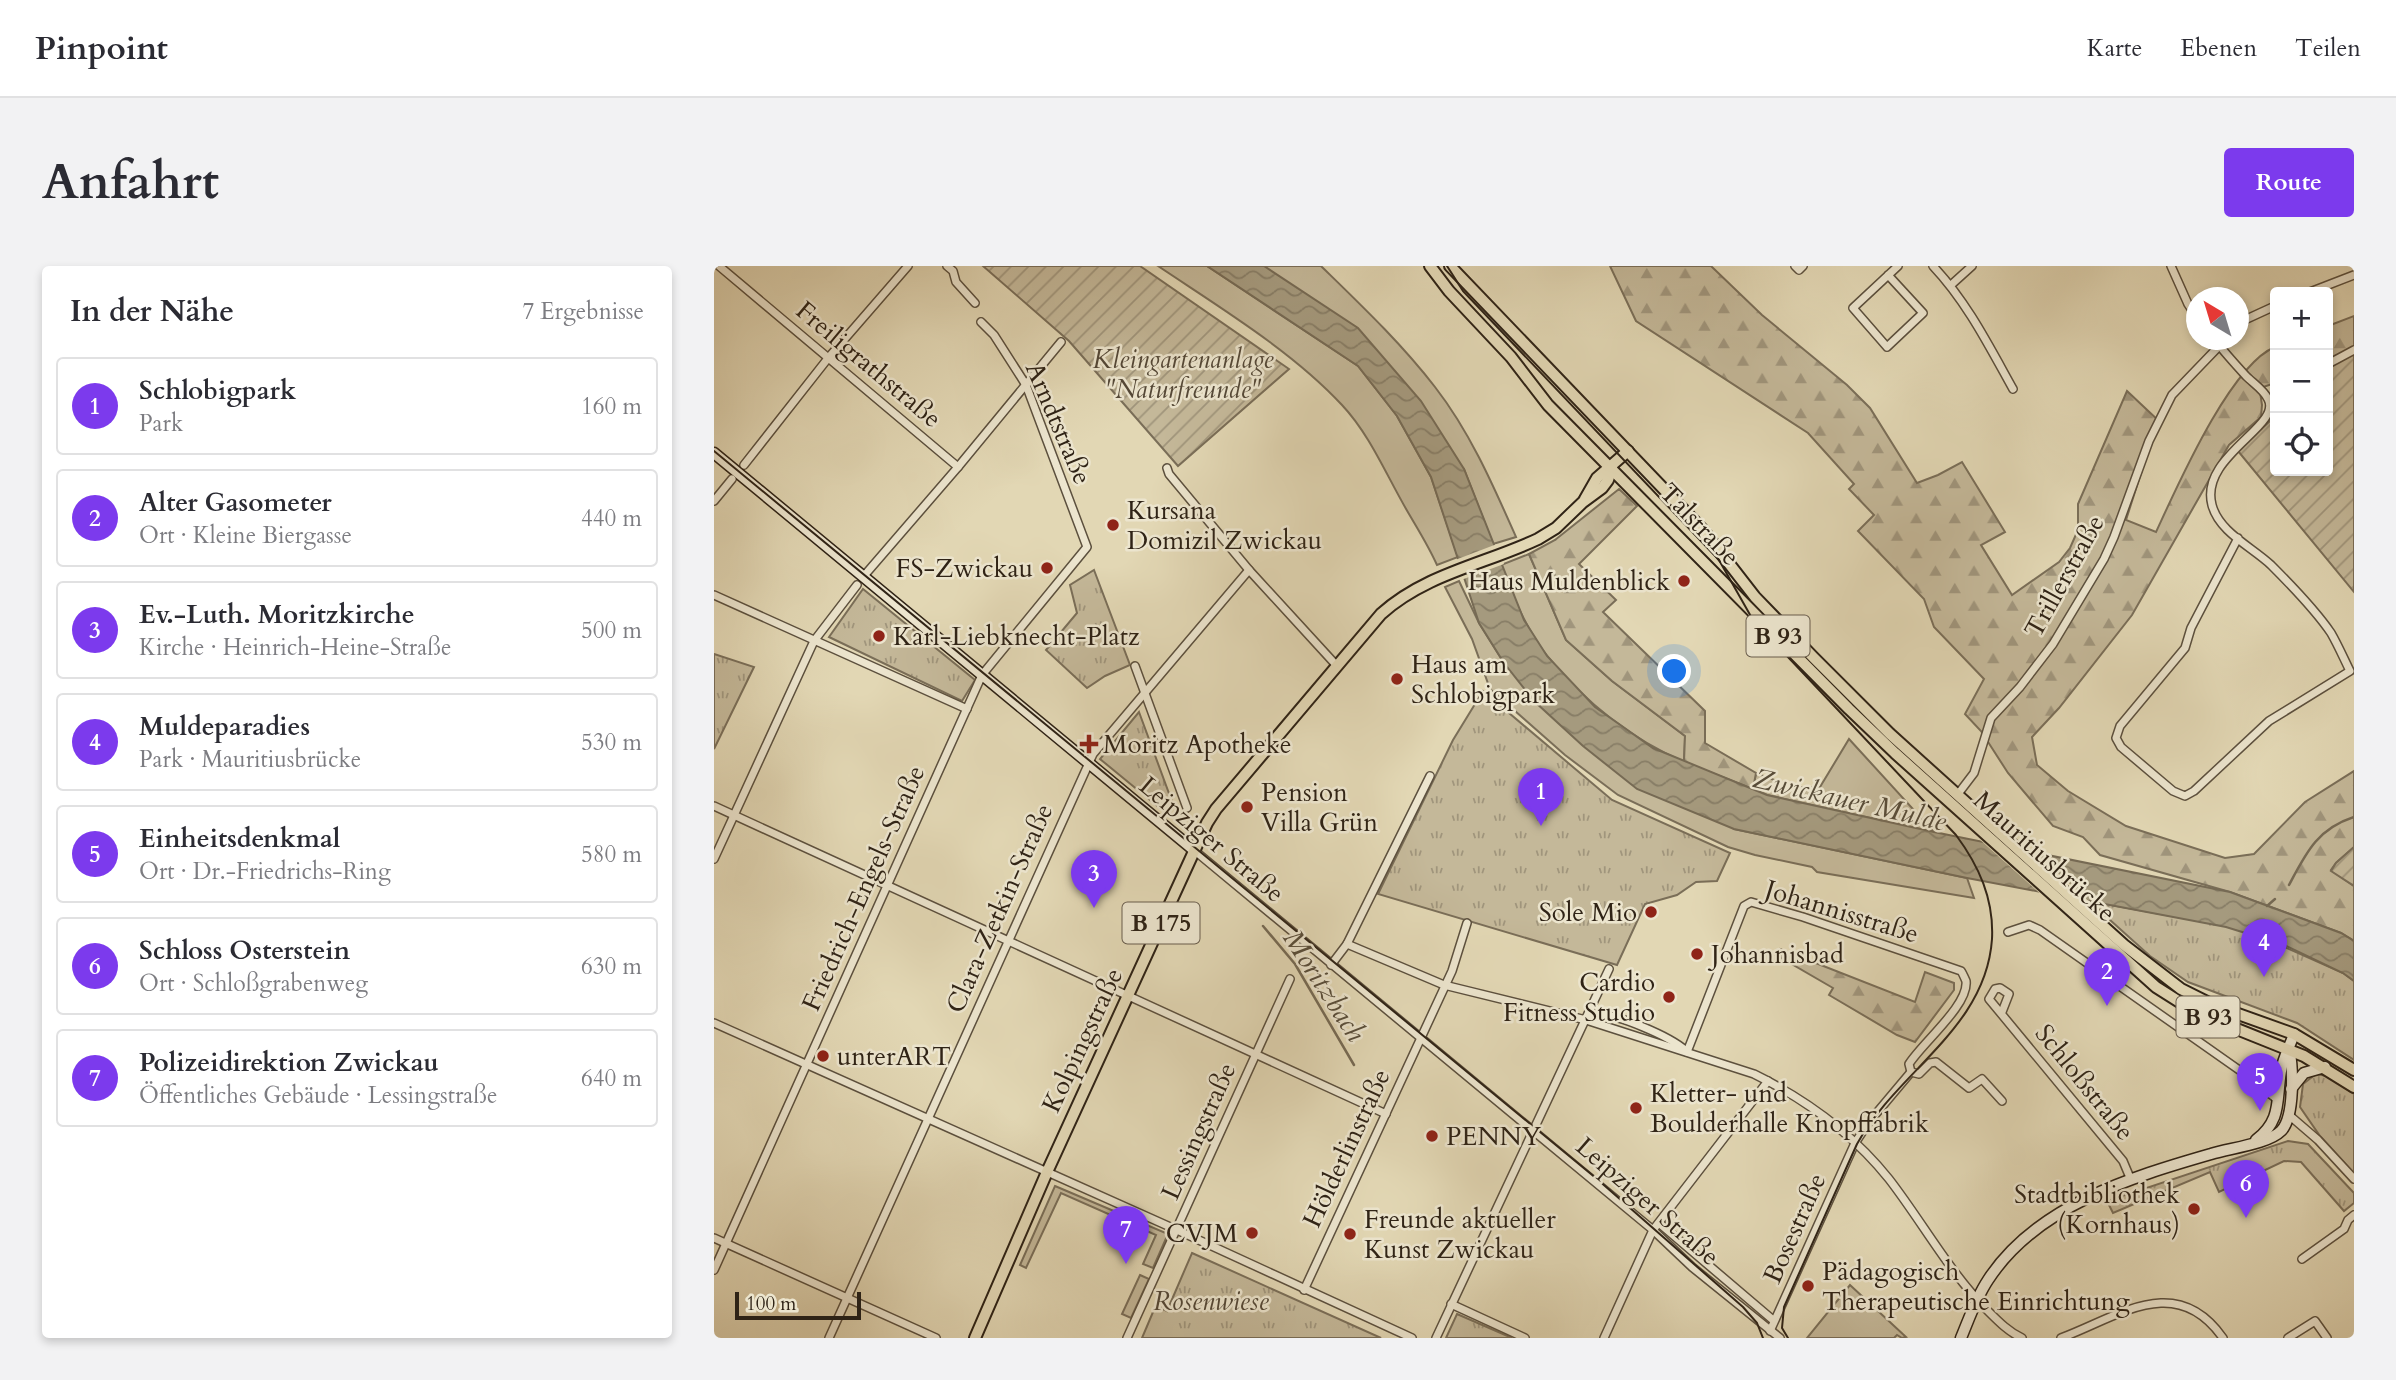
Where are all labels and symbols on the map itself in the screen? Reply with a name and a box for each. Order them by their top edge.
north arrow [2186,287,2249,350]
street label: Freiligrathstraße [788,293,949,436]
park label: Kleingartenanlage "Naturfreunde" [1092,342,1275,407]
street label: Arndtstraße [1017,357,1100,490]
street label: Talstraße [1652,476,1748,573]
place label: Kursana Domizil Zwickau [1127,493,1322,558]
street label: Trillerstraße [2016,509,2113,644]
marker: Kursana Domizil Zwickau [1105,517,1121,533]
place label: FS-Zwickau [896,551,1033,586]
marker: FS-Zwickau [1039,560,1055,576]
place label: Haus Muldenblick [1468,564,1670,599]
marker: Haus Muldenblick [1676,573,1692,589]
road number: B 93 [1746,615,1810,656]
place label: Karl-Liebknecht-Platz [893,619,1140,654]
marker: Karl-Liebknecht-Platz [871,628,887,644]
place label: Haus am Schlobigpark [1411,647,1555,712]
your location [1657,654,1691,688]
marker: Haus am Schlobigpark [1389,671,1405,687]
place label: Moritz Apotheke [1103,727,1292,762]
marker: Moritz Apotheke [1081,736,1097,752]
water label: Zwickauer Mulde [1749,759,1950,841]
street label: Friedrich-Engels-Straße [794,760,933,1016]
street label: Leipziger Straße [1132,768,1292,911]
pin: 1 [1518,768,1564,826]
place label: Pension Villa Grün [1261,775,1378,840]
street label: Mauritiusbrücke [1966,783,2123,930]
street label: Clara-Zetkin-Straße [938,798,1061,1018]
marker: Pension Villa Grün [1239,799,1255,815]
pin: 3 [1071,850,1117,908]
street label: Johannisstraße [1757,870,1923,951]
place label: Sole Mio [1539,895,1637,930]
road number: B 175 [1122,902,1200,944]
marker: Sole Mio [1643,904,1659,920]
pin: 4 [2241,919,2287,977]
water label: Moritzbach [1274,922,1375,1049]
place label: Johannisbad [1707,937,1844,972]
marker: Johannisbad [1689,946,1705,962]
pin: 2 [2084,948,2130,1006]
street label: Kolpingstraße [1034,962,1131,1118]
place label: Cardio Fitness Studio [1503,965,1655,1030]
marker: Cardio Fitness Studio [1661,989,1677,1005]
road number: B 93 [2176,996,2240,1038]
street label: Schloßstraße [2027,1017,2142,1148]
place label: unterART [837,1039,951,1074]
marker: unterART [815,1048,831,1064]
pin: 5 [2237,1053,2283,1111]
street label: Lessingstraße [1153,1057,1244,1205]
street label: Hölderlinstraße [1294,1063,1398,1233]
place label: Kletter- und Boulderhalle Knopffabrik [1650,1076,1929,1141]
marker: Kletter- und Boulderhalle Knopffabrik [1628,1100,1644,1116]
place label: PENNY [1446,1119,1542,1154]
marker: PENNY [1424,1128,1440,1144]
street label: Leipziger Straße [1568,1129,1727,1274]
pin: 6 [2223,1160,2269,1218]
street label: Bosestraße [1755,1168,1834,1289]
place label: Stadtbibliothek (Kornhaus) [2014,1177,2180,1242]
marker: Stadtbibliothek (Kornhaus) [2186,1201,2202,1217]
place label: Freunde aktueller Kunst Zwickau [1364,1202,1556,1267]
pin: 7 [1103,1206,1149,1264]
place label: CVJM [1166,1216,1238,1251]
marker: CVJM [1244,1225,1260,1241]
marker: Freunde aktueller Kunst Zwickau [1342,1226,1358,1242]
place label: Pädagogisch Therapeutische Einrichtung [1822,1254,2130,1319]
marker: Pädagogisch Therapeutische Einrichtung [1800,1278,1816,1294]
park label: Rosenwiese [1153,1284,1270,1319]
scale bar [735,1289,861,1321]

